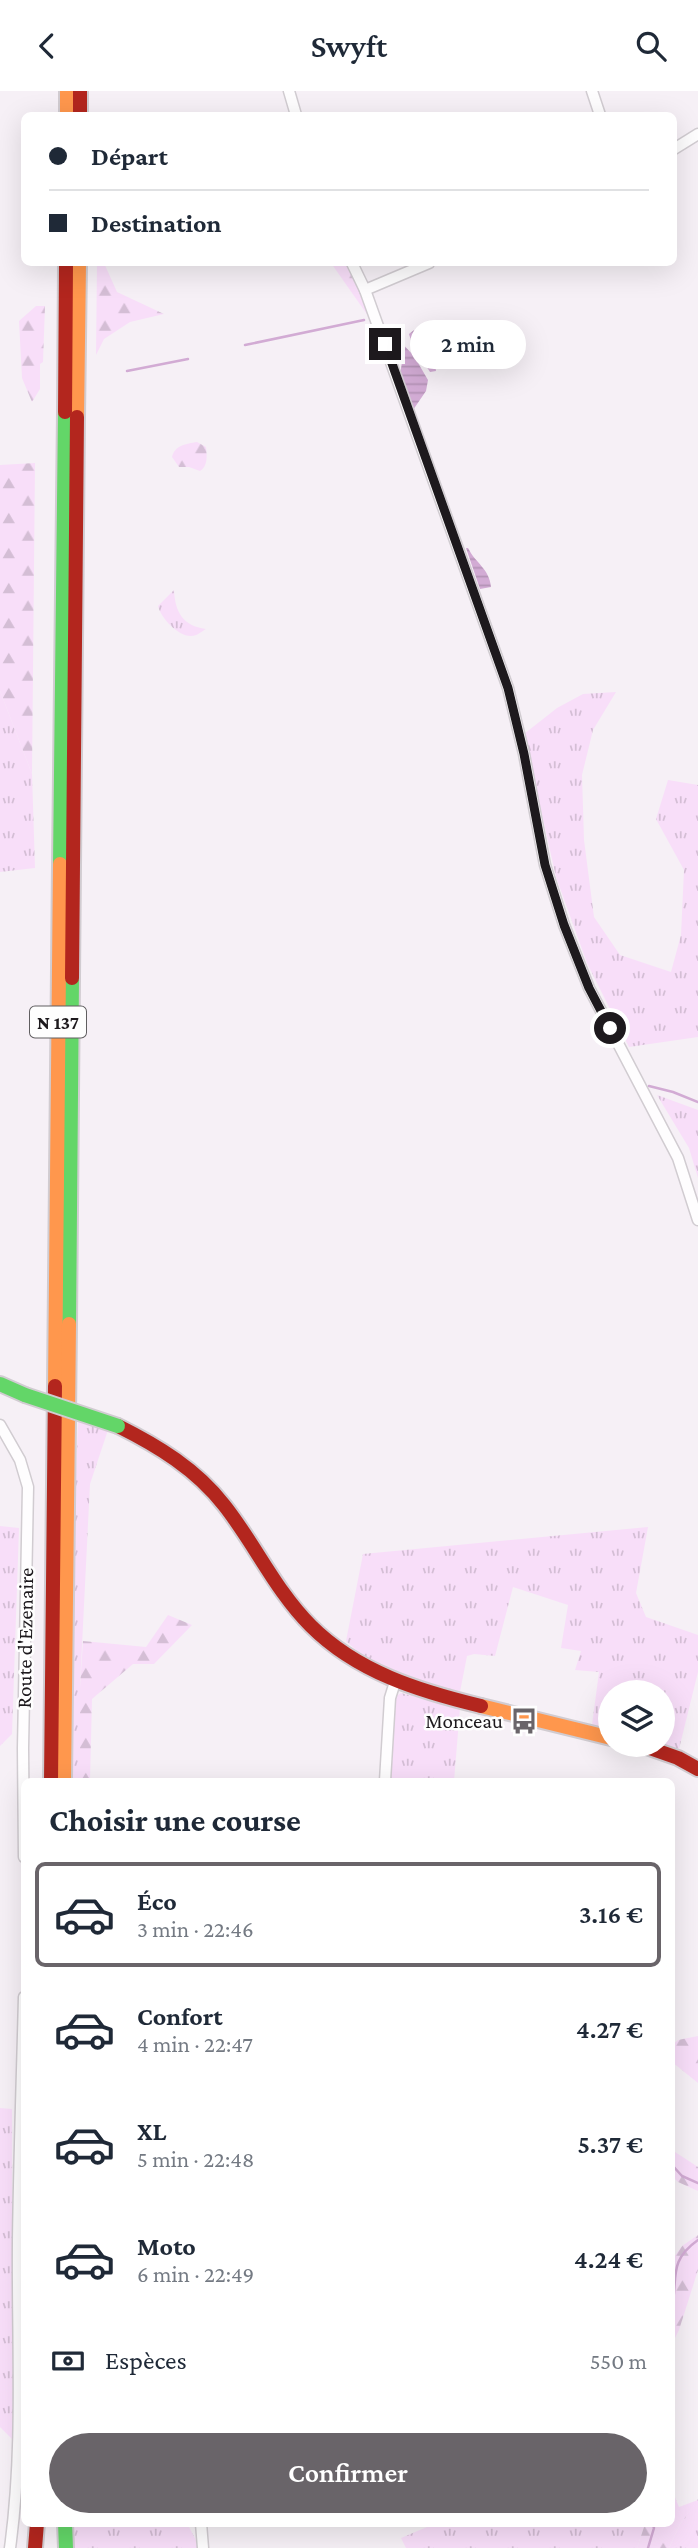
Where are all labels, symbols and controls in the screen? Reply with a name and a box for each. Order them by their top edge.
icon: back [28,27,66,65]
icon: search [632,27,670,65]
text: Swyft [311,28,387,64]
text: Départ [91,142,168,171]
text: Destination [91,209,222,238]
callout: 2 min [410,320,525,369]
route end [369,328,401,360]
text: 2 min [441,331,495,357]
road number: N 137 [30,1007,86,1037]
route start [594,1012,626,1044]
street label: Route d'Ezenaire [12,1567,38,1709]
map controls [598,1680,675,1757]
button: layers [598,1680,675,1757]
bus stop icon: Monceau [509,1706,539,1736]
place label: Monceau [425,1709,503,1733]
text: Choisir une course [49,1802,301,1838]
icon: car [53,1883,116,1946]
text: Éco [137,1887,177,1916]
text: 3.16 € [579,1900,643,1929]
text: 3 min · 22:46 [137,1916,254,1942]
icon: car [53,1998,116,2061]
text: Confort [137,2002,223,2031]
text: 4.27 € [576,2015,643,2044]
text: 4 min · 22:47 [137,2031,253,2057]
icon: car [53,2113,116,2176]
text: XL [137,2117,166,2146]
text: 5.37 € [578,2130,643,2159]
text: 5 min · 22:48 [137,2146,254,2172]
icon: car [53,2228,116,2291]
text: Moto [137,2232,196,2261]
text: 4.24 € [574,2245,643,2274]
text: 6 min · 22:49 [137,2261,254,2287]
icon: cash [49,2342,87,2380]
text: Espèces [105,2346,187,2375]
text: 550 m [590,2348,647,2374]
button: Confirmer [49,2433,647,2513]

